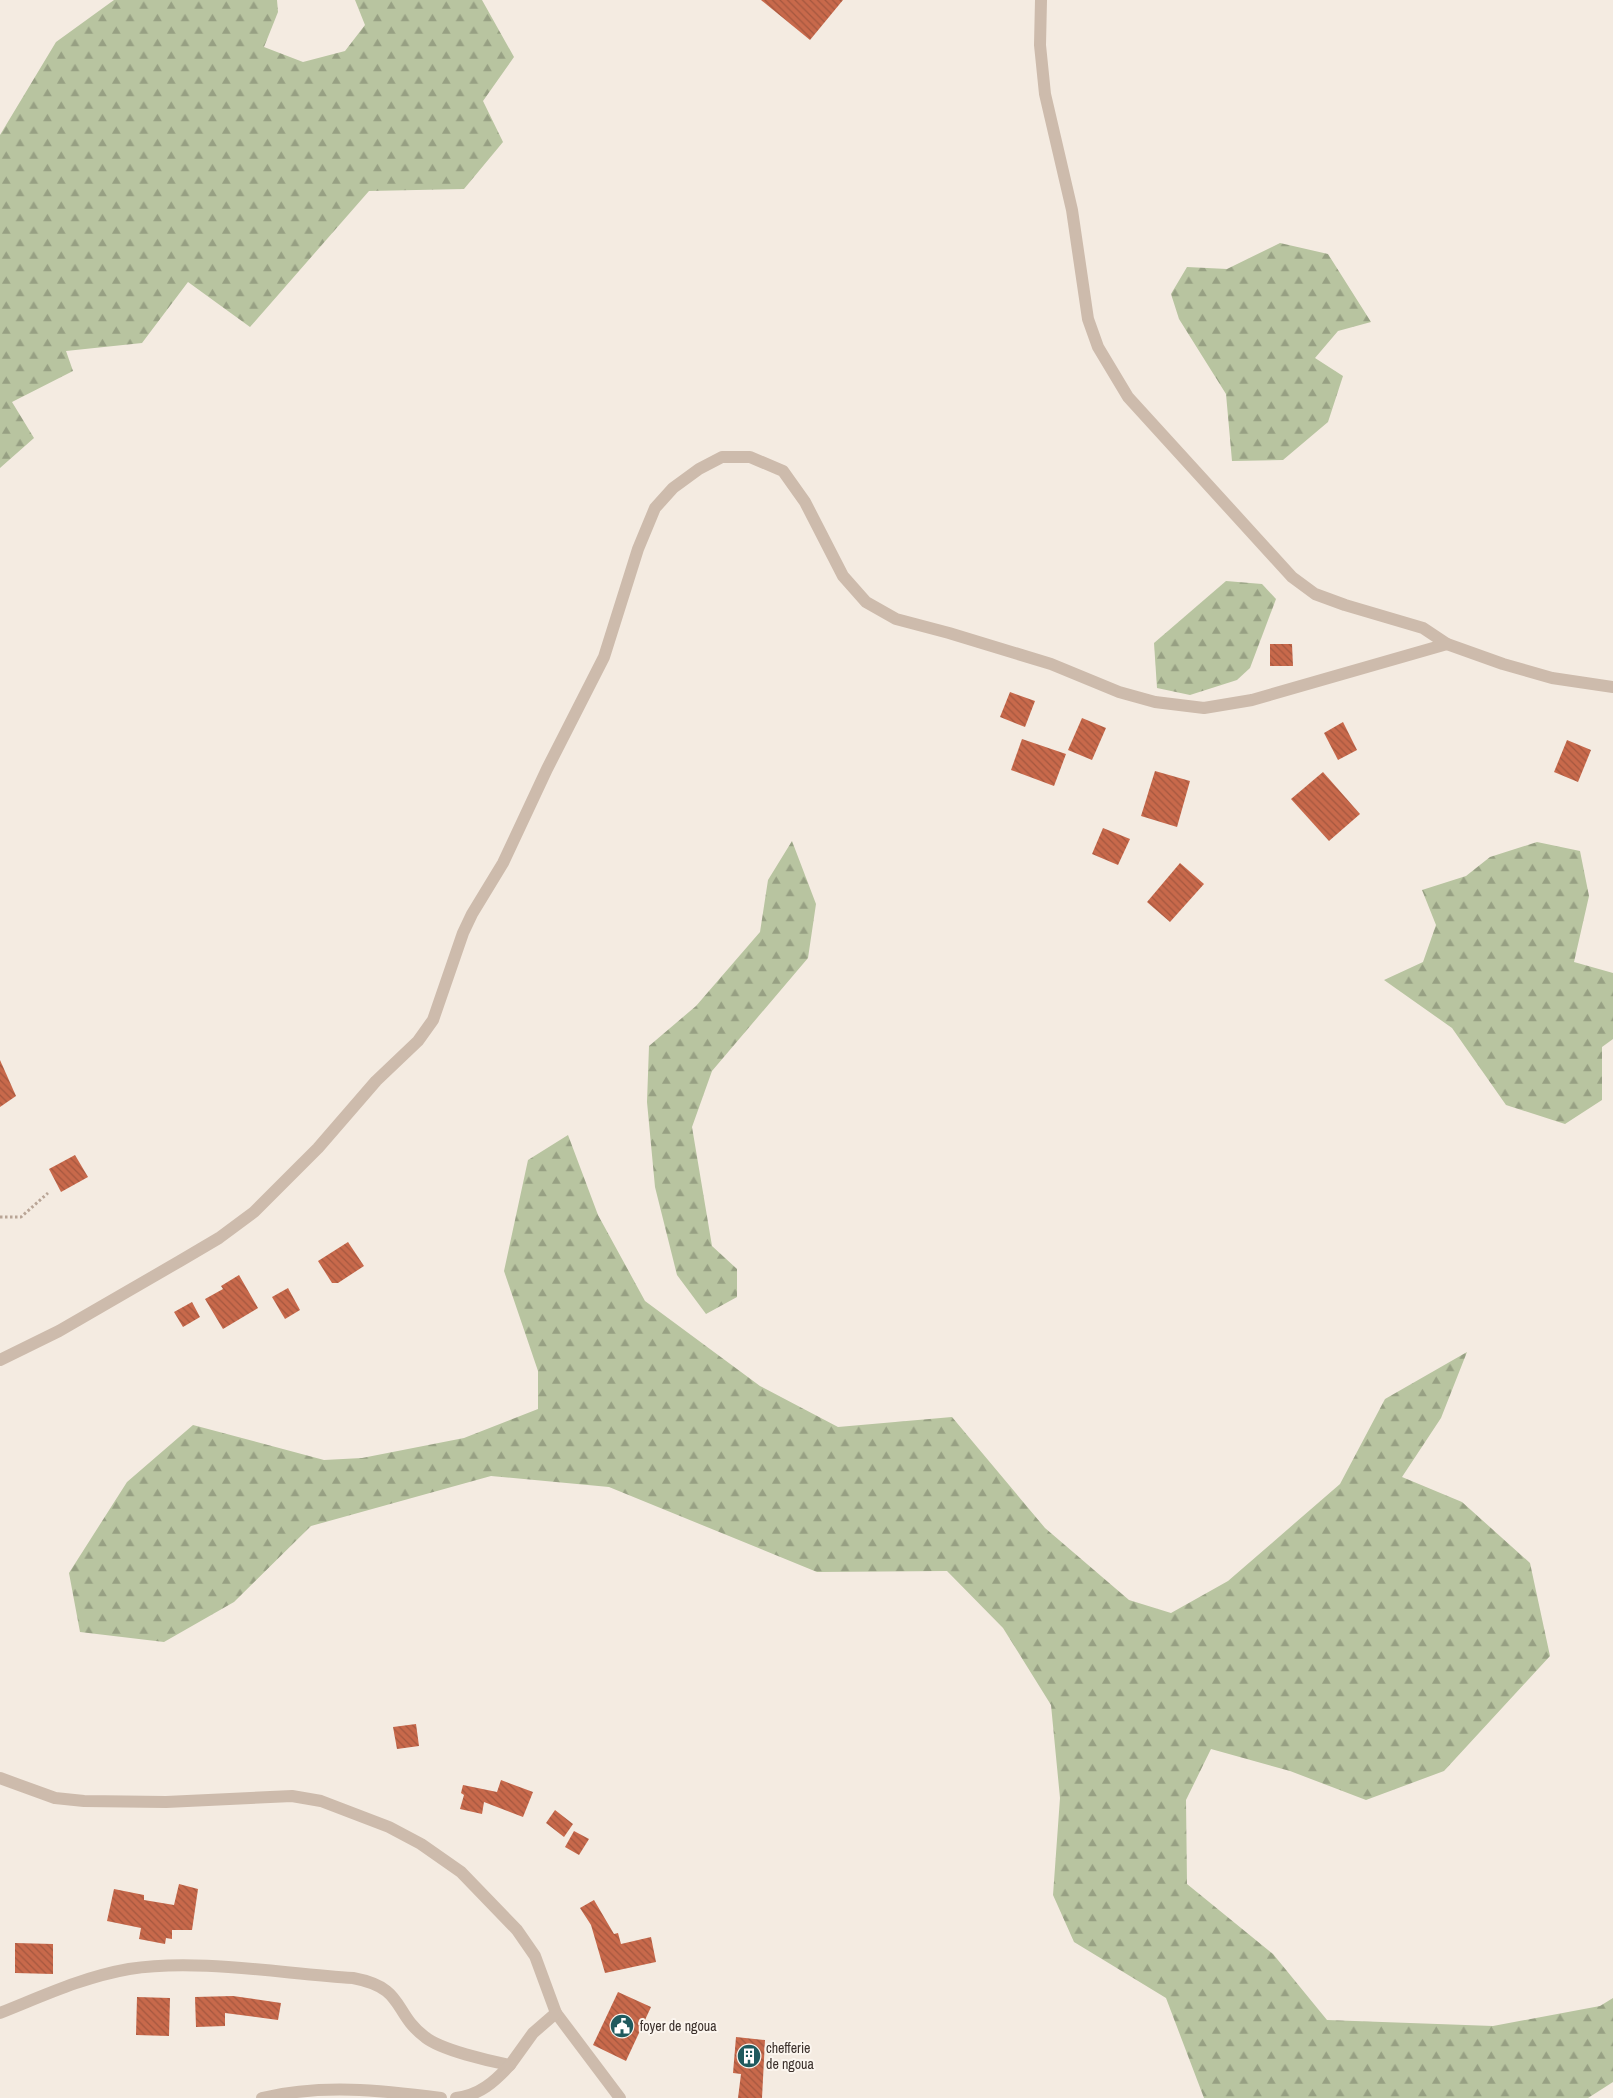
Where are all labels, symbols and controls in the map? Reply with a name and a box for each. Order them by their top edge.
public building icon: foyer de ngoua [609,2013,635,2039]
place label: foyer de ngoua [640,2017,717,2035]
place label: chefferie de ngoua [766,2039,814,2073]
building icon: chefferie de ngoua [736,2043,762,2069]

